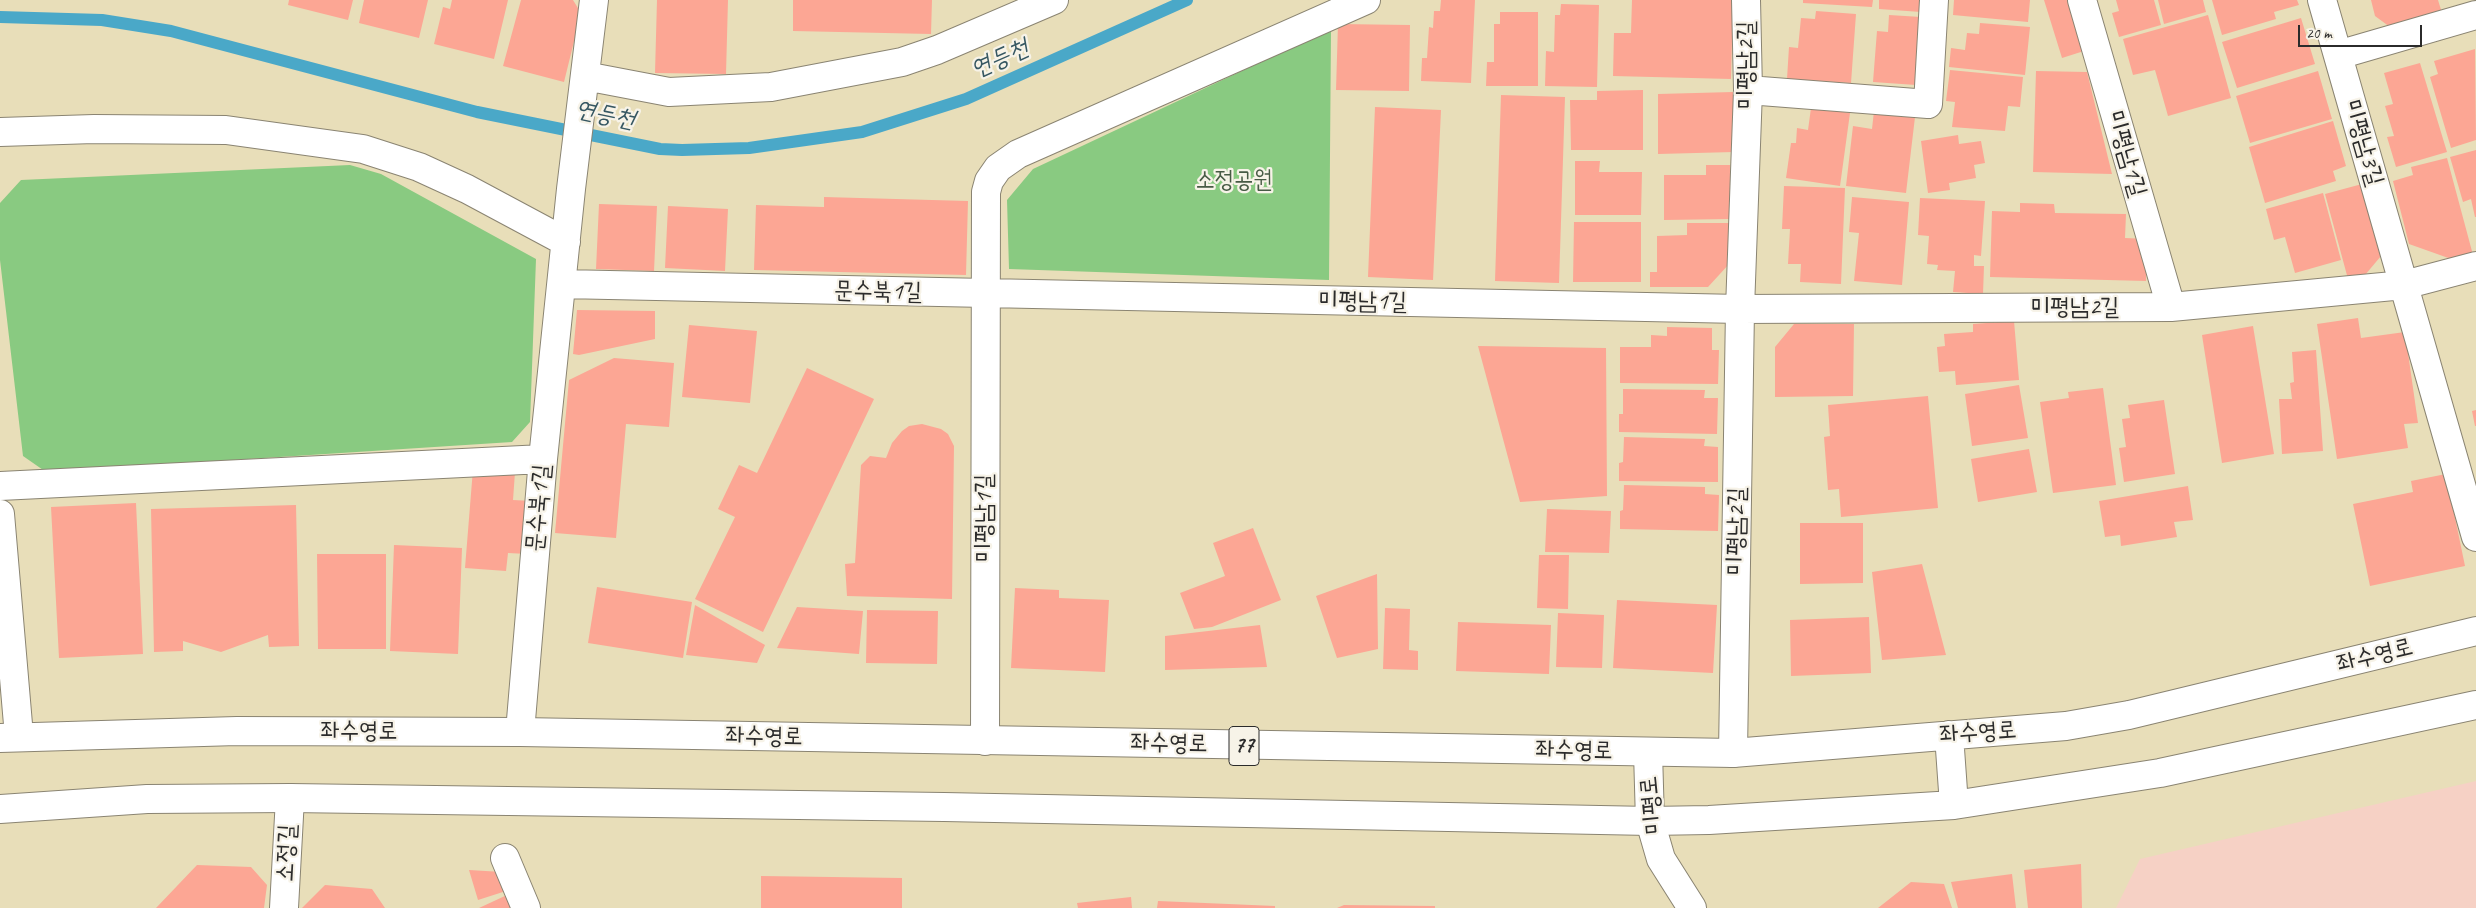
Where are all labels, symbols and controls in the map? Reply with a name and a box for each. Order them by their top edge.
scale bar [2301,15,2425,47]
street label: 미평남2길 [1733,21,1761,109]
text: 20 m [2306,24,2332,43]
water label: 연등천 [966,33,1034,85]
water label: 연등천 [572,94,638,136]
street label: 미평남3길 [2337,97,2389,189]
street label: 미평남1길 [2100,108,2152,200]
park label: 소정공원 [1195,167,1273,195]
street label: 문수북1길 [834,277,922,307]
street label: 미평남1길 [1319,287,1407,317]
street label: 미평남2길 [2031,294,2119,322]
street label: 문수북1길 [521,463,557,553]
street label: 미평남1길 [971,474,999,562]
street label: 미평남2길 [1722,487,1752,575]
street label: 좌수영로 [2334,633,2416,679]
street label: 좌수영로 [1938,716,2018,750]
street label: 좌수영로 [320,718,398,746]
street label: 좌수영로 [725,722,803,752]
road number: 77 [1229,726,1259,766]
street label: 좌수영로 [1130,729,1208,759]
street label: 좌수영로 [1535,736,1613,766]
street label: 미평로 [1635,775,1669,835]
street label: 소정길 [271,823,303,883]

